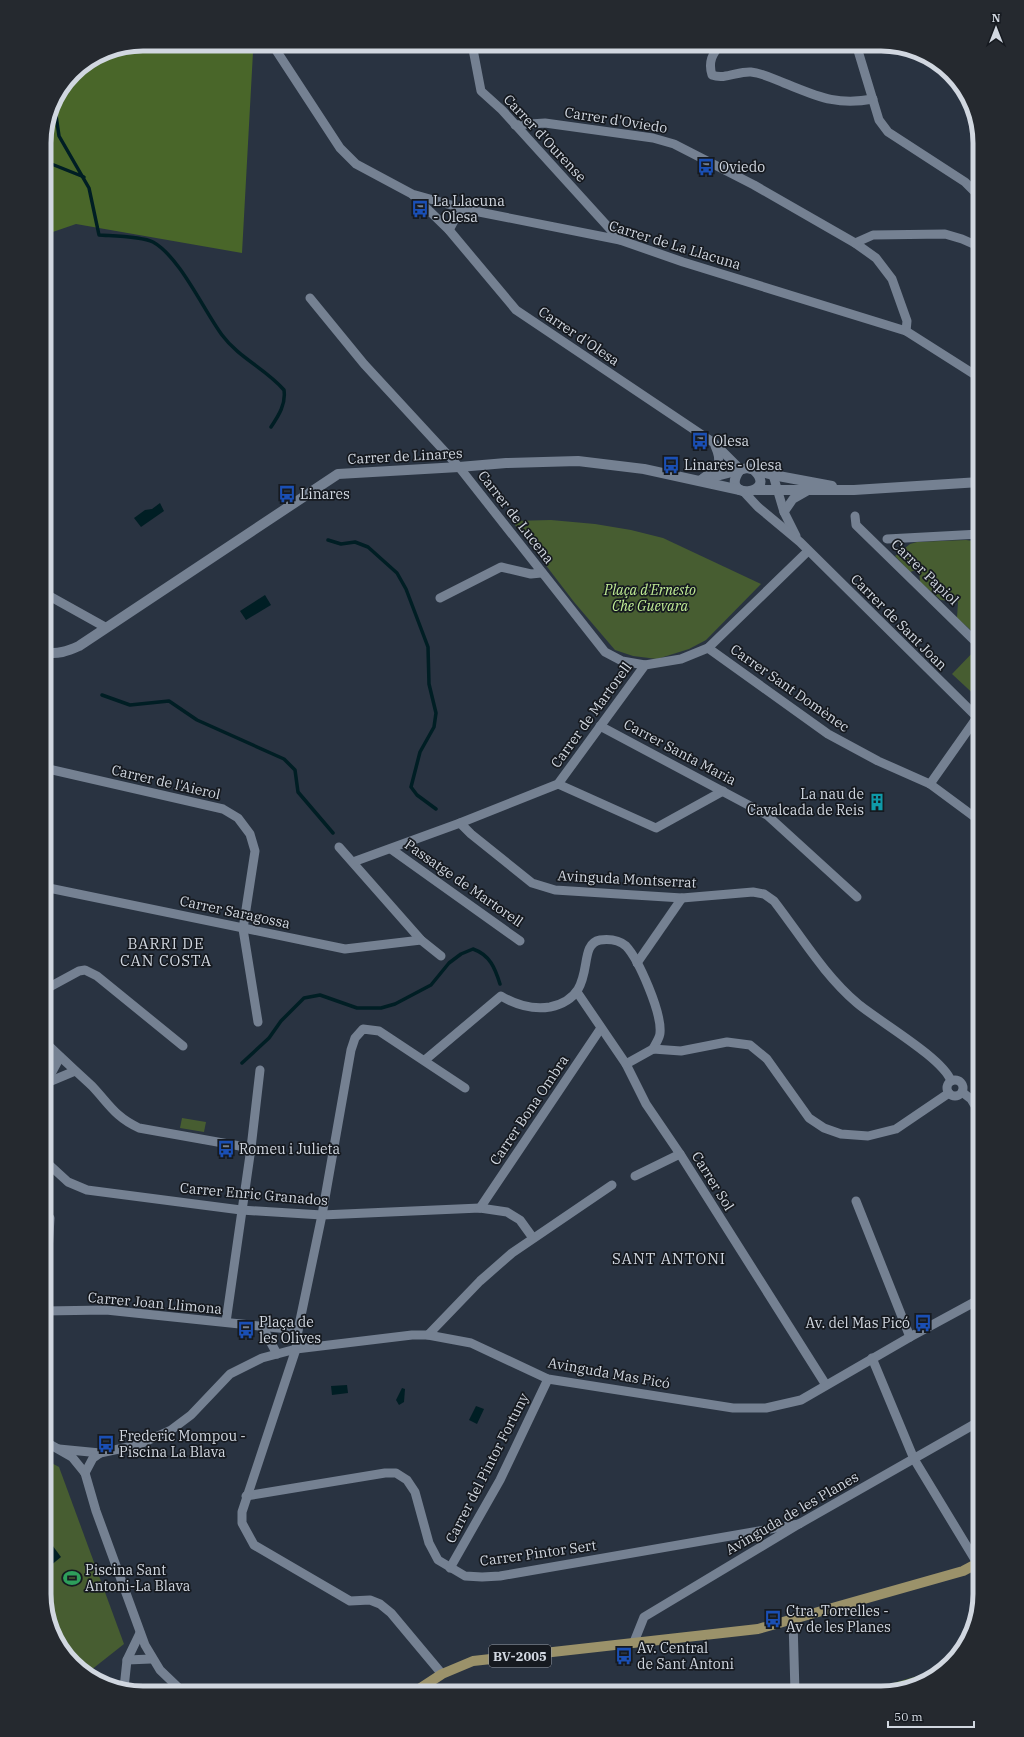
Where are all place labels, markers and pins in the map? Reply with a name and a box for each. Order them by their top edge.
bus stop icon: Oviedo [696,157,716,177]
place label: Oviedo [719,158,765,176]
place label: La Llacuna - Olesa [433,192,505,226]
bus stop icon: La Llacuna - Olesa [410,199,430,219]
bus stop icon: Olesa [690,431,710,451]
place label: Olesa [713,432,750,450]
bus stop icon: Linares - Olesa [661,455,681,475]
place label: Linares - Olesa [684,456,782,474]
bus stop icon: Linares [277,484,297,504]
place label: Linares [300,485,350,503]
place label: La nau de Cavalcada de Reis [747,785,864,819]
building icon: La nau de Cavalcada de Reis [867,792,887,812]
bus stop icon: Romeu i Julieta [216,1139,236,1159]
place label: Romeu i Julieta [239,1140,341,1158]
place label: Plaça de les Olives [259,1313,321,1347]
bus stop icon: Av. del Mas Picó [913,1313,933,1333]
place label: Av. del Mas Picó [806,1314,910,1332]
bus stop icon: Plaça de les Olives [236,1320,256,1340]
place label: Frederic Mompou - Piscina La Blava [119,1427,246,1461]
bus stop icon: Frederic Mompou - Piscina La Blava [96,1434,116,1454]
place label: Piscina Sant Antoni-La Blava [85,1561,191,1595]
sports icon: Piscina Sant Antoni-La Blava [62,1568,82,1588]
place label: Ctra. Torrelles - Av de les Planes [786,1602,891,1636]
bus stop icon: Ctra. Torrelles - Av de les Planes [763,1609,783,1629]
place label: Av. Central de Sant Antoni [637,1639,734,1673]
bus stop icon: Av. Central de Sant Antoni [614,1646,634,1666]

